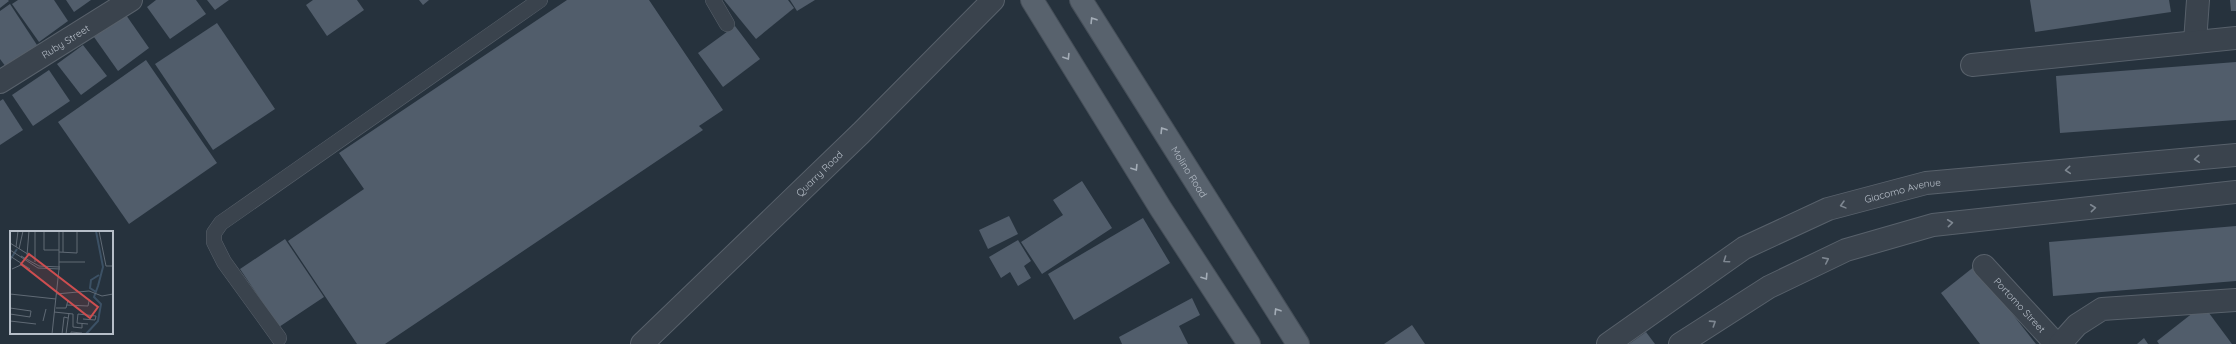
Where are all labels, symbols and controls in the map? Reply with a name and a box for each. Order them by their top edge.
one-way arrow [1091,17,1098,24]
street label: Ruby Street [39,21,92,61]
one-way arrow [1063,53,1070,60]
one-way arrow [1160,127,1168,134]
street label: Molino Road [1168,144,1210,200]
street label: Quarry Road [793,148,845,199]
one-way arrow [2194,154,2200,163]
one-way arrow [1131,164,1138,171]
one-way arrow [2065,166,2071,175]
street label: Giacomo Avenue [1863,175,1942,206]
one-way arrow [1840,200,1847,209]
one-way arrow [2090,203,2096,212]
one-way arrow [1947,219,1953,228]
inset map [10,231,113,334]
one-way arrow [1723,255,1730,263]
one-way arrow [1822,257,1829,265]
one-way arrow [1200,273,1208,280]
street label: Portomo Street [1991,275,2049,336]
one-way arrow [1274,308,1282,315]
one-way arrow [1709,320,1716,328]

